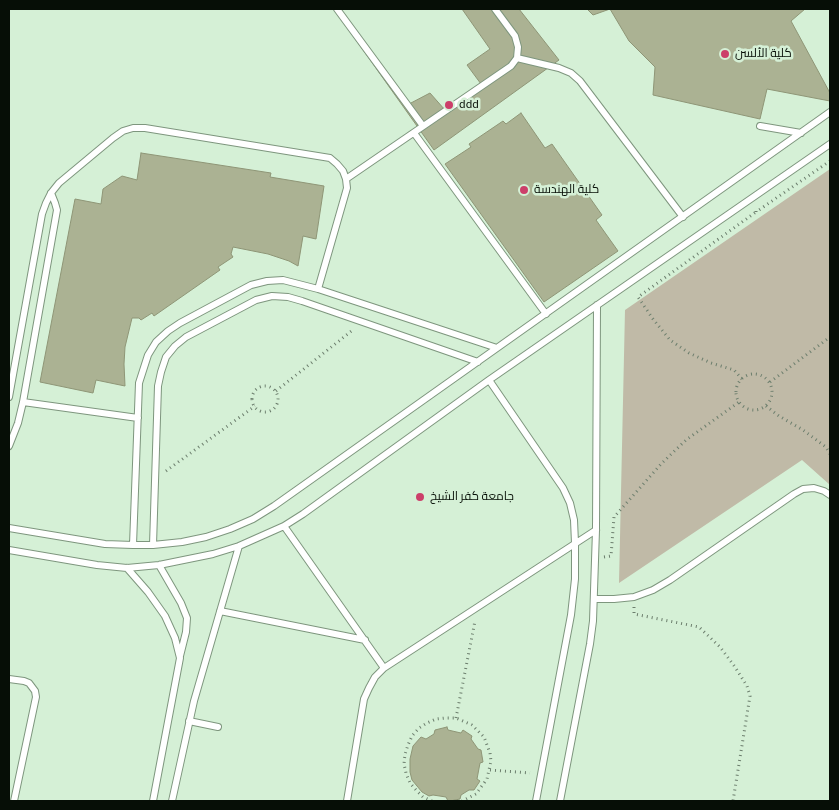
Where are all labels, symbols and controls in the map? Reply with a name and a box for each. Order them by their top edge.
place label: كلية الألسن [735,47,792,61]
marker: كلية الألسن [719,48,731,60]
place label: ddd [459,98,479,112]
marker: ddd [443,99,455,111]
place label: كلية الهندسة [534,183,599,197]
marker: كلية الهندسة [518,184,530,196]
place label: جامعة كفر الشيخ [430,490,514,504]
marker: جامعة كفر الشيخ [414,491,426,503]

